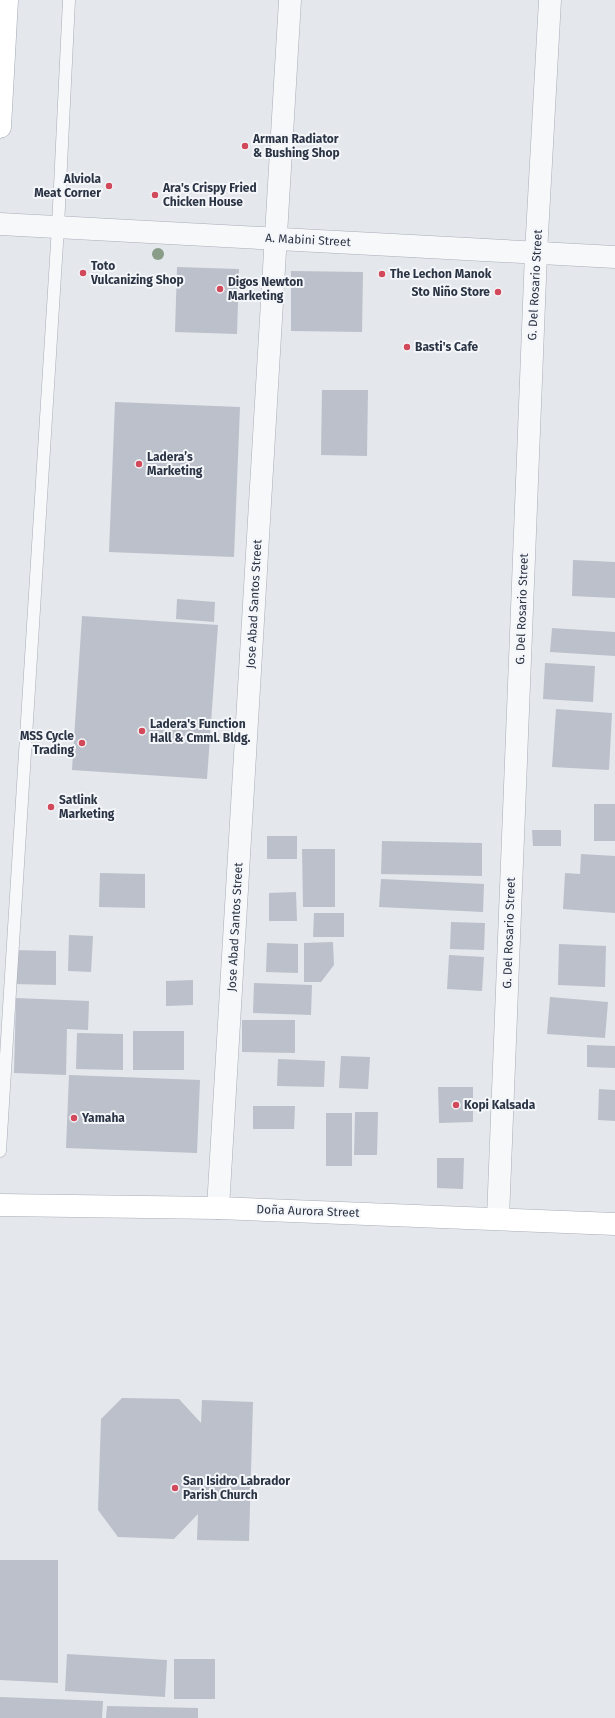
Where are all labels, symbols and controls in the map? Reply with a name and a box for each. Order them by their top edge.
place label: Arman Radiator & Bushing Shop [252,132,340,160]
marker: Arman Radiator & Bushing Shop [240,141,250,151]
place label: Alviola Meat Corner [34,172,101,200]
marker: Alviola Meat Corner [104,181,114,191]
place label: Ara's Crispy Fried Chicken House [162,181,257,209]
marker: Ara's Crispy Fried Chicken House [150,190,160,200]
street label: G. Del Rosario Street [525,228,545,341]
street label: A. Mabini Street [265,231,352,249]
place label: Toto Vulcanizing Shop [90,259,184,287]
place label: The Lechon Manok [390,267,492,281]
marker: Toto Vulcanizing Shop [78,268,88,278]
marker: The Lechon Manok [377,269,387,279]
place label: Digos Newton Marketing [228,275,303,303]
marker: Digos Newton Marketing [215,284,225,294]
place label: Sto Niño Store [411,285,490,299]
marker: Sto Niño Store [493,287,503,297]
place label: Basti's Cafe [415,340,479,354]
marker: Basti's Cafe [402,342,412,352]
place label: Ladera’s Marketing [147,450,203,478]
marker: Ladera’s Marketing [134,459,144,469]
street label: Jose Abad Santos Street [244,538,264,669]
street label: G. Del Rosario Street [513,552,531,665]
place label: Ladera's Function Hall & Cmml. Bldg. [150,717,251,745]
marker: Ladera's Function Hall & Cmml. Bldg. [137,726,147,736]
place label: MSS Cycle Trading [20,729,74,757]
marker: MSS Cycle Trading [77,738,87,748]
place label: Satlink Marketing [59,793,115,821]
marker: Satlink Marketing [46,802,56,812]
street label: Jose Abad Santos Street [225,861,245,992]
street label: G. Del Rosario Street [500,876,518,989]
place label: Kopi Kalsada [464,1098,536,1112]
marker: Kopi Kalsada [451,1100,461,1110]
place label: Yamaha [81,1111,125,1125]
marker: Yamaha [69,1113,79,1123]
street label: Doña Aurora Street [256,1202,360,1220]
place label: San Isidro Labrador Parish Church [183,1474,290,1502]
marker: San Isidro Labrador Parish Church [170,1483,180,1493]

